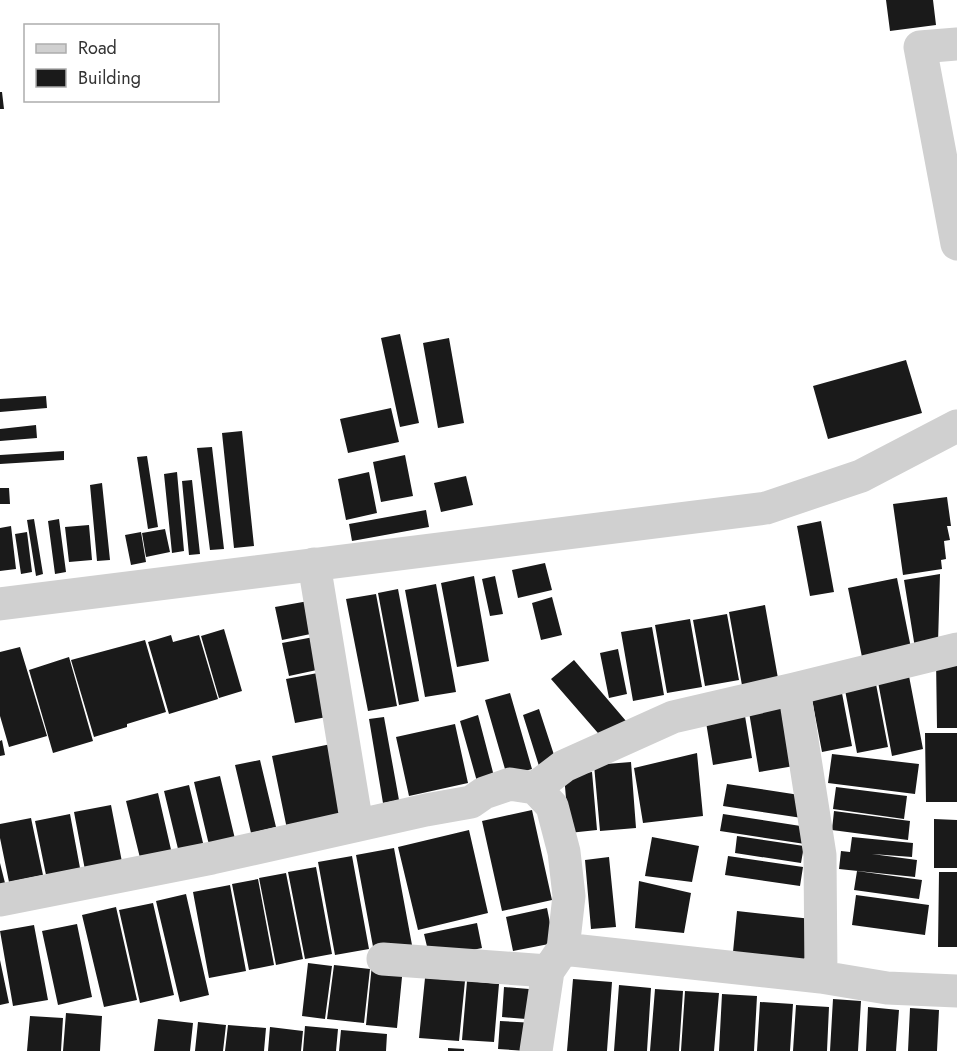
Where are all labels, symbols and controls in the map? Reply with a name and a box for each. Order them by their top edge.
legend [24,24,219,102]
text: Road [78,35,117,61]
text: Building [78,65,141,91]

